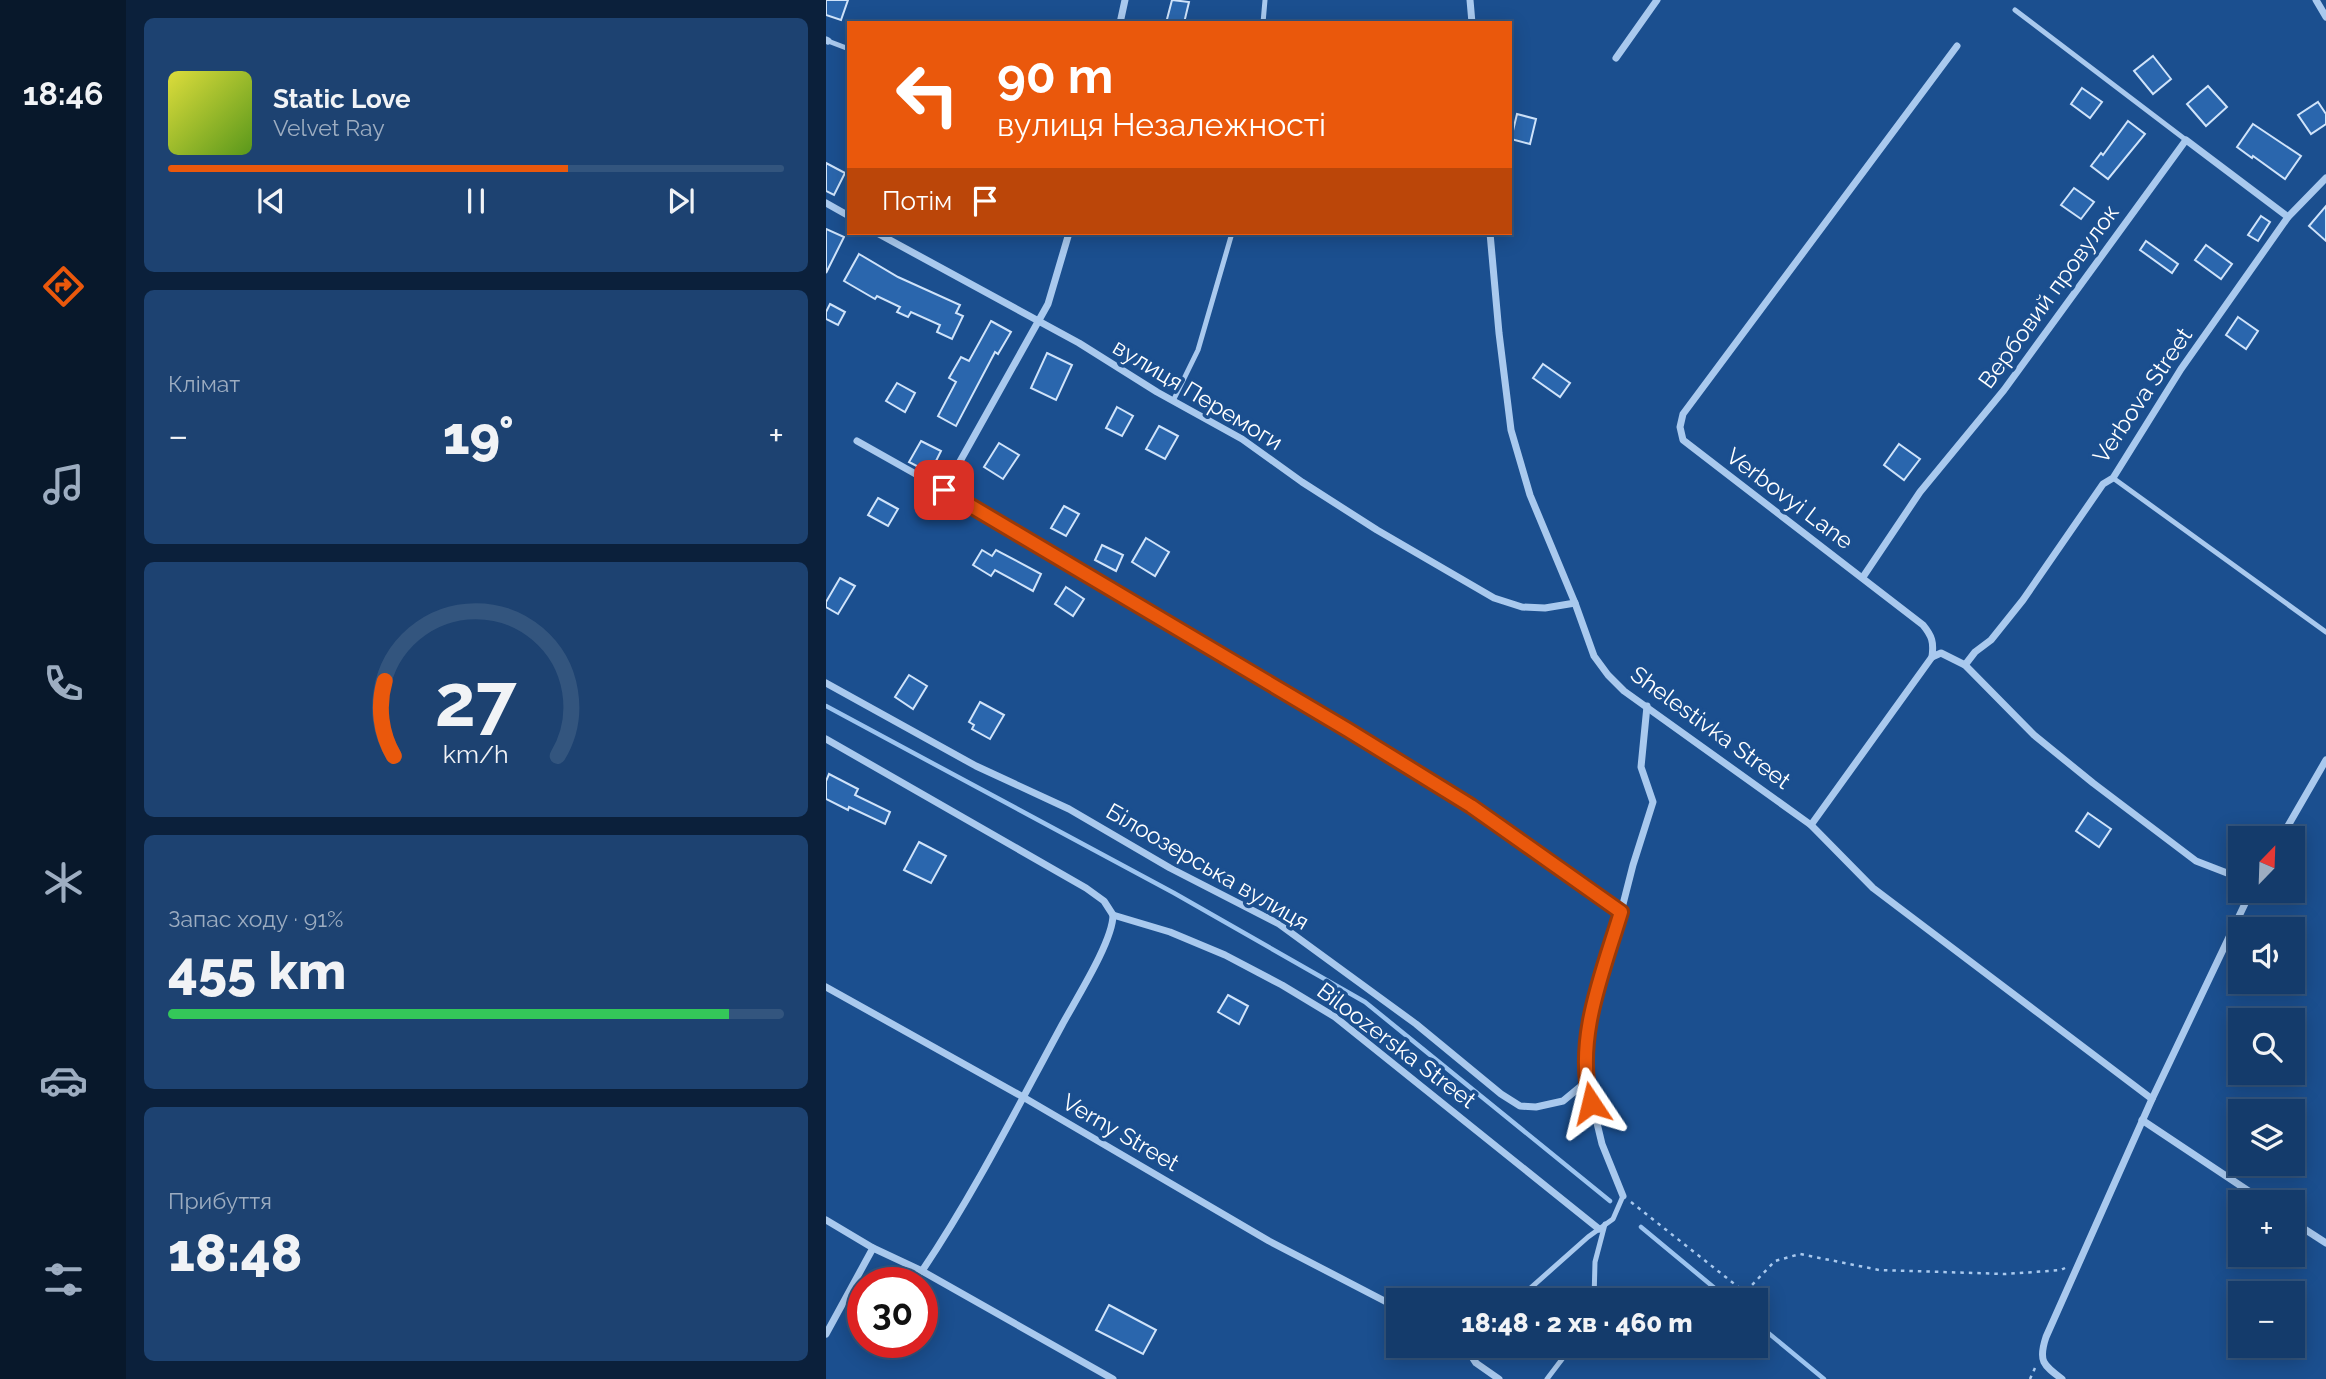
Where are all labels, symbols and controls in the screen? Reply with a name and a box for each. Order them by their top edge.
text: 90 m [997,47,1113,104]
icon: left [882,49,973,140]
text: 18:46 [23,75,103,112]
text: Static Love [273,84,411,114]
text: вулиця Незалежності [997,106,1326,143]
text: Velvet Ray [273,114,385,141]
icon: previous [252,182,290,220]
icon: pause [457,182,495,220]
icon: next [662,182,700,220]
icon: arrive [966,182,1004,220]
text: Потім [882,186,952,216]
street label: Вербовий провулок [1972,199,2124,393]
icon: directions [39,262,88,311]
street label: Verbova Street [2087,322,2197,468]
street label: вулиця Перемоги [1108,333,1288,455]
text: Клімат [168,370,240,397]
text: 19° [443,405,514,466]
text: − [168,413,188,458]
text: + [768,413,784,458]
street label: Verbovyi Lane [1721,442,1859,554]
icon: music [39,460,88,509]
pin [914,460,974,520]
icon: arrive [925,471,963,509]
text: 27 [435,658,517,743]
icon: phone [39,659,88,708]
street label: Shelestivka Street [1626,660,1796,794]
text: km/h [443,738,509,768]
street label: Білоозерська вулиця [1102,797,1314,935]
north arrow [2228,826,2305,903]
map controls [2228,826,2305,1358]
icon: climate [39,858,88,907]
text: Запас ходу · 91% [168,905,343,932]
button: sound [2228,917,2305,994]
text: 455 km [168,940,346,1001]
street label: Biloozerska Street [1312,977,1482,1114]
button: search [2228,1008,2305,1085]
icon: car [39,1056,88,1105]
position arrow [1554,1066,1628,1140]
street label: Verny Street [1058,1088,1184,1176]
button: layers [2228,1099,2305,1176]
text: Прибуття [168,1187,272,1214]
button: + [2228,1190,2305,1267]
text: 18:48 [168,1222,302,1283]
icon: filters [39,1255,88,1304]
speed limit sign: 30 [847,1267,938,1358]
button: − [2228,1281,2305,1358]
text: 18:48 · 2 хв · 460 m [1461,1308,1693,1338]

